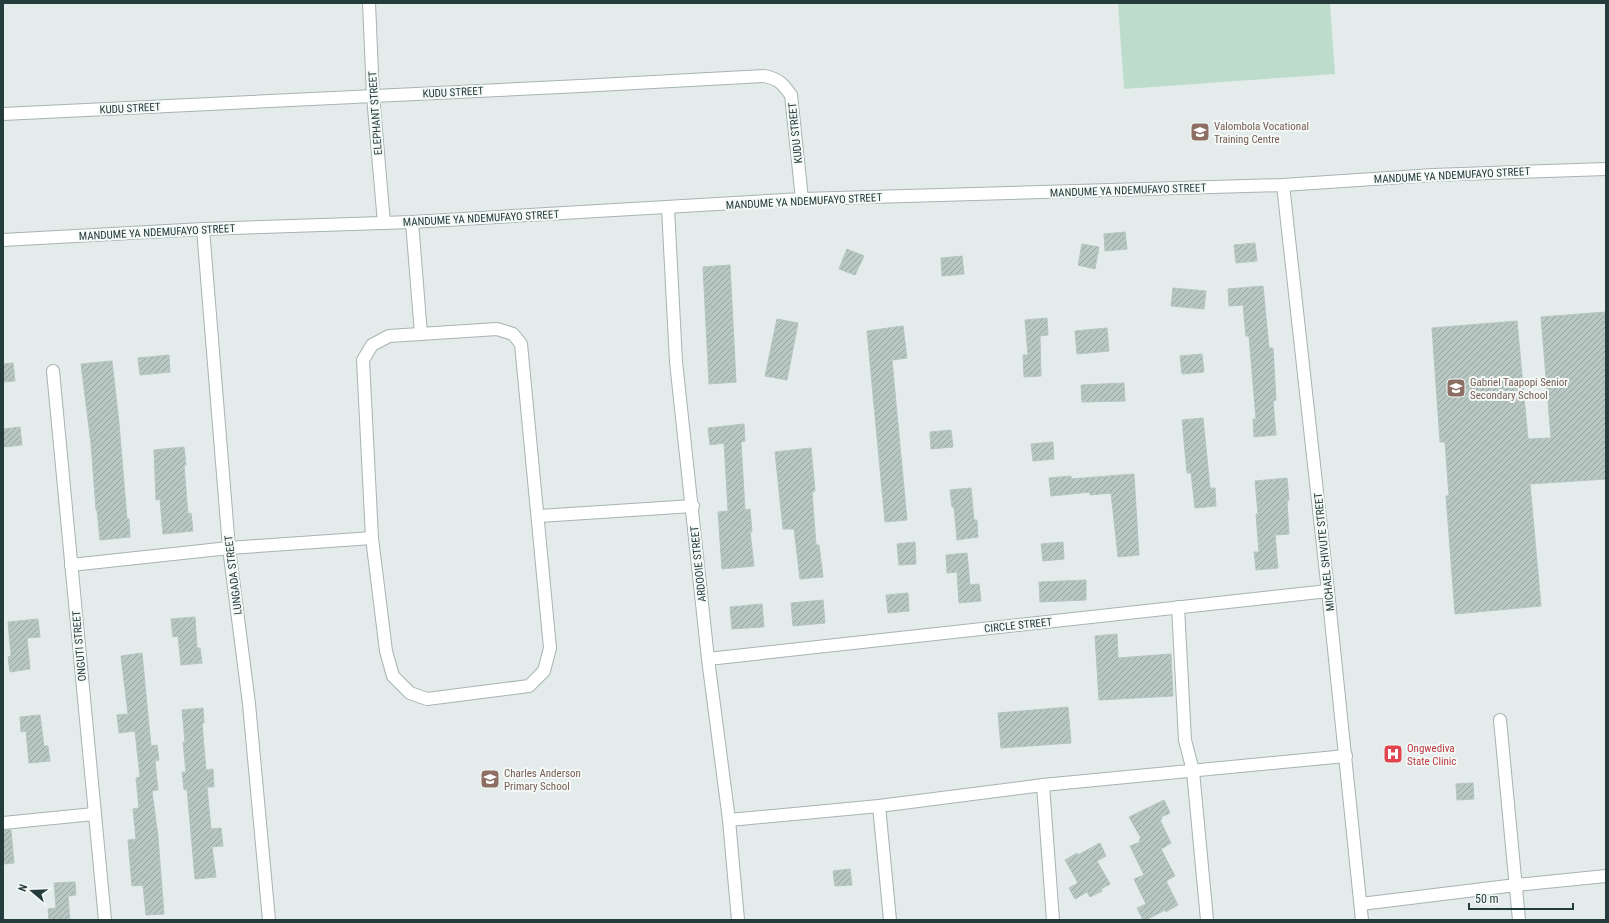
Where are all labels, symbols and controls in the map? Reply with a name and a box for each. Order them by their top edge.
street label: ELEPHANT STREET [366,70,385,155]
street label: KUDU STREET [422,84,484,101]
street label: KUDU STREET [99,100,161,117]
street label: KUDU STREET [786,102,805,164]
place label: Valombola Vocational Training Centre [1214,120,1309,146]
school or university icon: Valombola Vocational Training Centre [1189,121,1211,143]
street label: MANDUME YA NDEMUFAYO STREET [1374,165,1531,186]
street label: MANDUME YA NDEMUFAYO STREET [1050,181,1207,200]
street label: MANDUME YA NDEMUFAYO STREET [726,191,883,212]
street label: MANDUME YA NDEMUFAYO STREET [403,208,560,229]
street label: MANDUME YA NDEMUFAYO STREET [79,222,236,243]
place label: Gabriel Taapopi Senior Secondary School [1470,376,1568,402]
school or university icon: Gabriel Taapopi Senior Secondary School [1445,377,1467,399]
street label: MICHAEL SHIVUTE STREET [1312,492,1337,612]
street label: ARDOOIE STREET [688,525,709,603]
street label: LUNGADA STREET [222,534,245,615]
street label: ONGUTI STREET [70,610,89,682]
street label: CIRCLE STREET [983,615,1053,636]
place label: Ongwediva State Clinic [1407,742,1456,768]
hospital icon: Ongwediva State Clinic [1382,743,1404,765]
place label: Charles Anderson Primary School [504,767,581,793]
school or university icon: Charles Anderson Primary School [479,768,501,790]
north arrow [12,871,52,911]
text: N [16,882,30,893]
scale bar [1469,885,1573,911]
text: 50 m [1475,892,1499,906]

